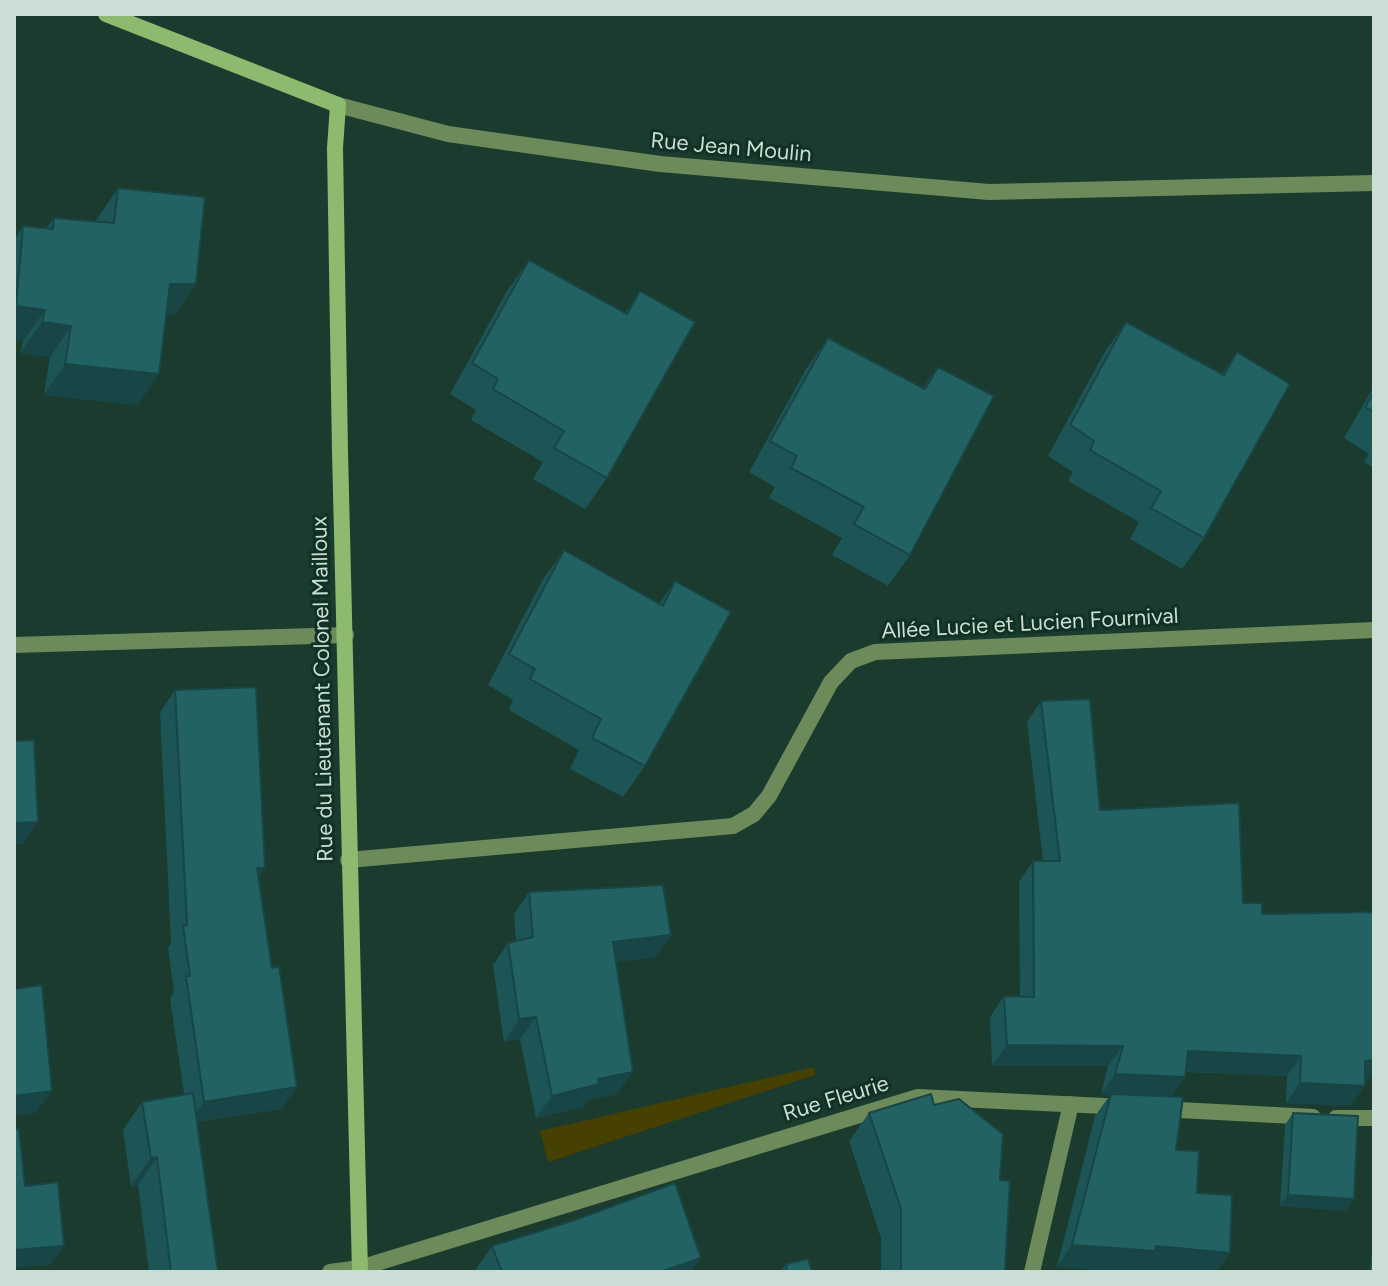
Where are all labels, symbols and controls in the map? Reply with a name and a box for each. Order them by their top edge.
street label: Rue Jean Moulin [649,128,813,168]
street label: Rue du Lieutenant Colonel Mailloux [307,516,339,862]
street label: Allée Lucie et Lucien Fournival [881,603,1179,645]
street label: Rue Fleurie [780,1070,892,1128]

